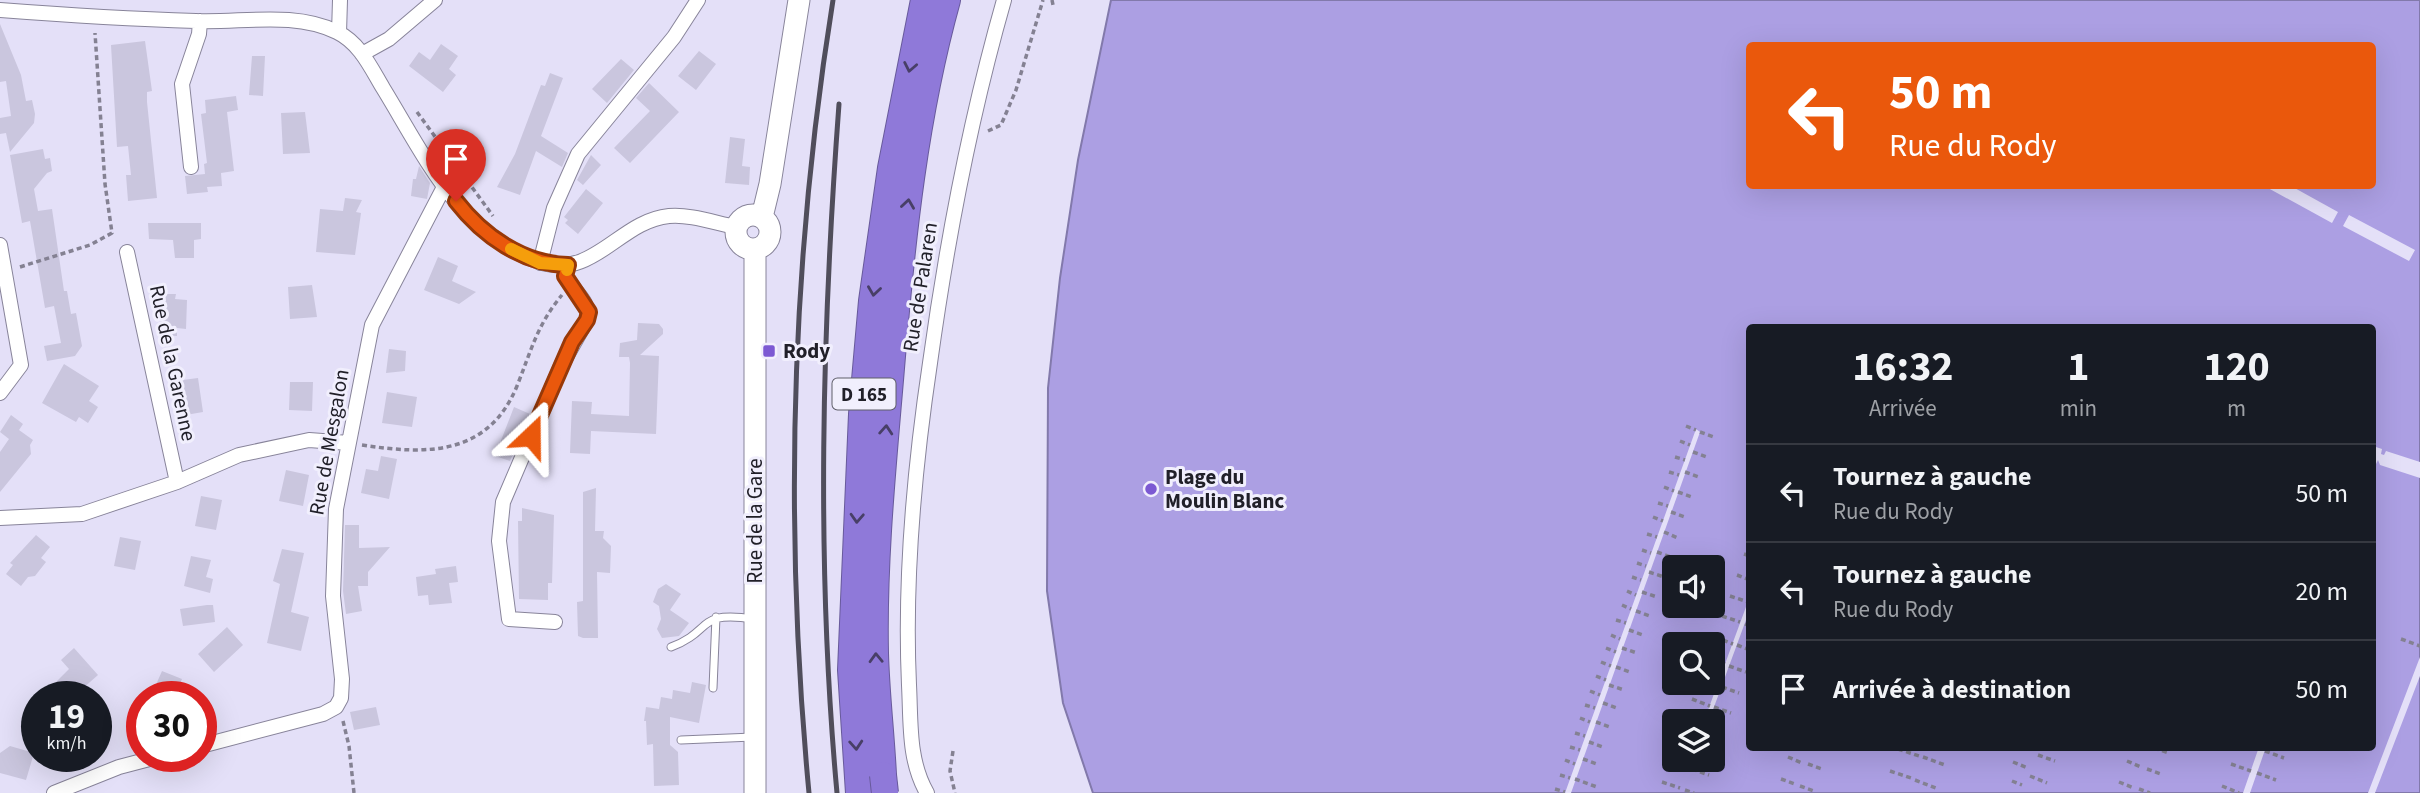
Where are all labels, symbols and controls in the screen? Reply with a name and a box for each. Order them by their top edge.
text: 50 m [1889,58,1993,128]
one-way arrow [903,61,918,73]
icon: left [1774,70,1865,161]
text: Rue du Rody [1889,123,2056,169]
pin [426,129,486,201]
icon: arrive [437,140,475,178]
one-way arrow [901,198,916,210]
street label: Rue de Palaren [895,220,945,354]
street label: Rue de la Garenne [142,282,204,444]
one-way arrow [866,285,881,297]
place label: Rody [783,336,830,366]
text: 16:32 [1852,337,1954,397]
text: 1 [2067,337,2089,397]
text: 120 [2203,337,2270,397]
marker: Rody [761,343,777,359]
street label: Rue de Mesgalon [301,367,357,517]
road number: D 165 [832,378,896,410]
text: Arrivée [1869,392,1937,425]
text: min [2060,392,2097,425]
text: m [2227,392,2246,425]
position arrow [494,399,568,473]
one-way arrow [878,425,893,436]
street label: Rue de la Gare [740,458,770,584]
text: Tournez à gauche [1833,458,2032,495]
place label: Plage du Moulin Blanc [1165,462,1284,516]
icon: left [1774,474,1812,512]
text: 50 m [2295,475,2348,512]
marker: Plage du Moulin Blanc [1143,481,1159,497]
text: Rue du Rody [1833,495,1953,528]
one-way arrow [849,513,864,524]
map controls [1662,555,1725,772]
button: sound [1662,555,1725,618]
text: Tournez à gauche [1833,556,2032,593]
icon: left [1774,572,1812,610]
text: 20 m [2295,573,2348,610]
text: Rue du Rody [1833,593,1953,626]
button: search [1662,632,1725,695]
one-way arrow [868,652,884,662]
icon: arrive [1774,670,1812,708]
text: Arrivée à destination [1833,671,2071,708]
text: 50 m [2295,671,2348,708]
speed limit sign: 30 [126,681,217,772]
text: 19 [48,692,85,742]
button: layers [1662,709,1725,772]
text: km/h [47,731,86,756]
one-way arrow [848,740,863,751]

